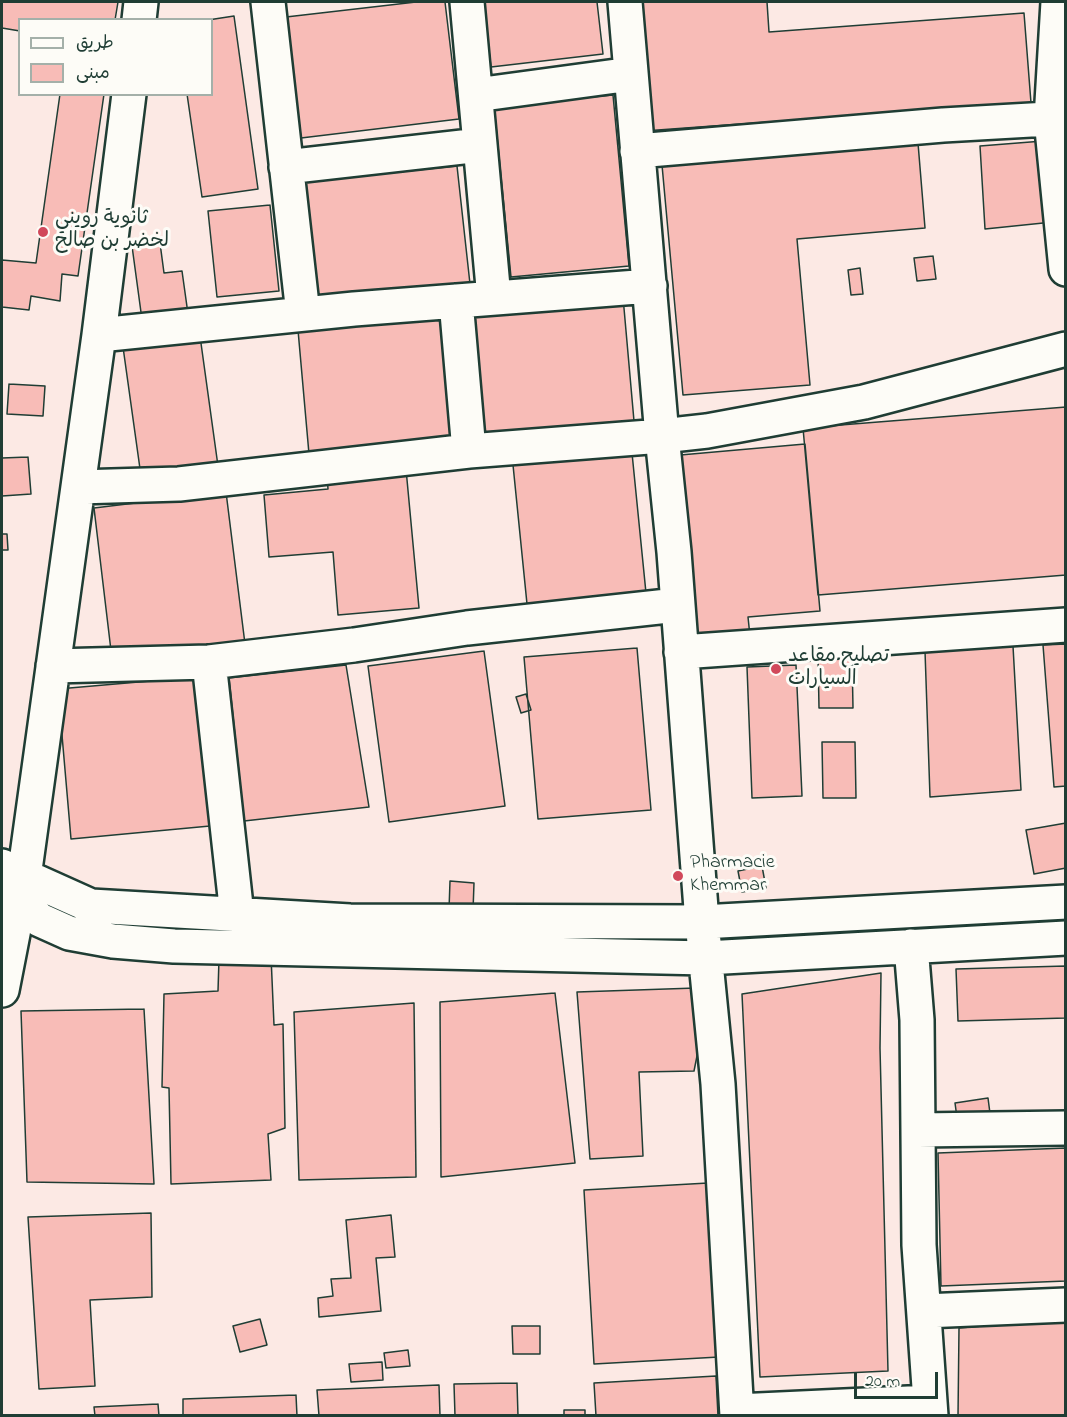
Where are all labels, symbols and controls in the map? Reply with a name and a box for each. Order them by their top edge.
legend [18,18,213,96]
text: طريق [76,31,114,57]
text: مبنى [76,61,110,87]
place label: ثانوية رويني لخضر بن صالح [55,208,169,255]
marker: ثانوية رويني لخضر بن صالح [36,225,50,239]
place label: تصليح مقاعد السيارات [788,646,889,693]
marker: تصليح مقاعد السيارات [769,662,783,676]
place label: Pharmacie Khemmar [690,852,775,899]
marker: Pharmacie Khemmar [671,869,685,883]
scale bar [857,1360,941,1398]
text: 20 m [865,1369,900,1395]

